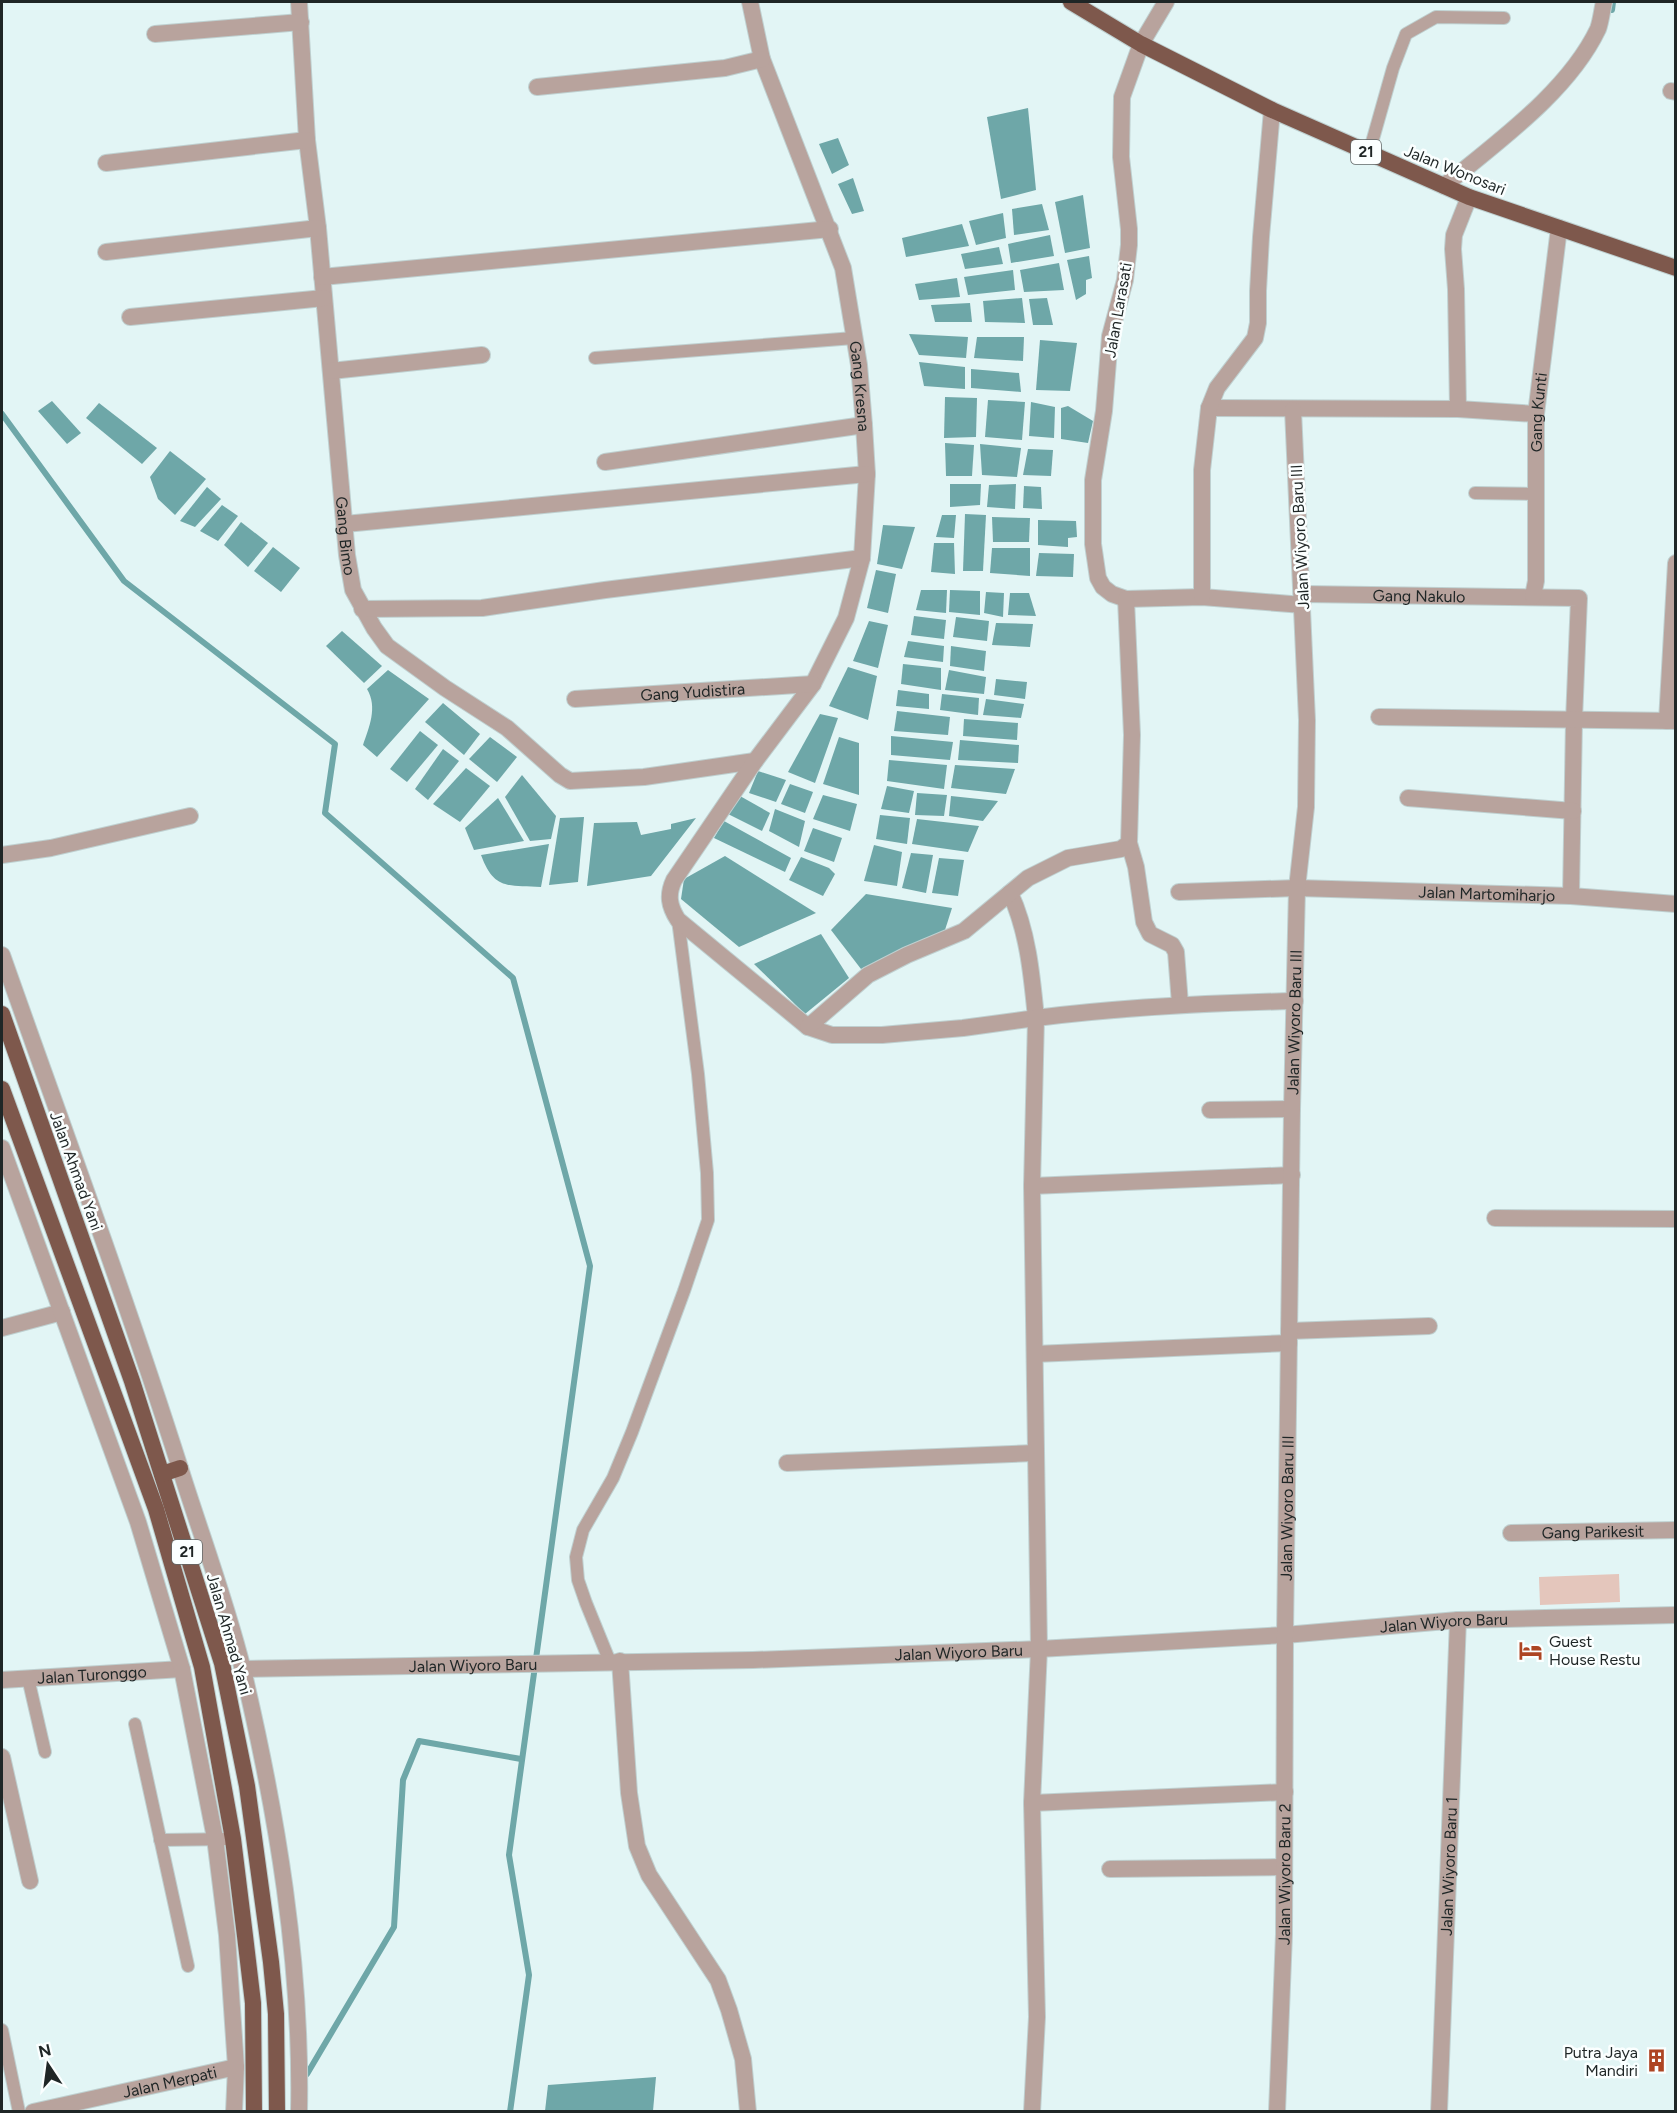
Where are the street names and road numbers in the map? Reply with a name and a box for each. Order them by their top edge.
road number: 21 [1351,140,1381,164]
street label: Jalan Wonosari [1401,141,1509,199]
street label: Jalan Larasati [1100,261,1136,359]
street label: Gang Kresna [846,340,874,432]
street label: Gang Kunti [1527,371,1551,452]
street label: Jalan Wiyoro Baru III [1287,464,1313,610]
street label: Gang Bimo [332,496,360,577]
street label: Gang Nakulo [1372,586,1465,606]
street label: Gang Yudistira [640,679,746,704]
street label: Jalan Martomiharjo [1418,882,1556,905]
street label: Jalan Wiyoro Baru III [1283,949,1305,1095]
street label: Jalan Ahmad Yani [46,1109,106,1233]
street label: Jalan Wiyoro Baru III [1276,1435,1297,1581]
street label: Gang Parikesit [1541,1521,1644,1542]
road number: 21 [172,1540,202,1564]
street label: Jalan Ahmad Yani [203,1571,255,1697]
street label: Jalan Wiyoro Baru [1379,1609,1508,1636]
street label: Jalan Wiyoro Baru [894,1640,1023,1664]
street label: Jalan Wiyoro Baru [409,1654,537,1676]
street label: Jalan Turonggo [36,1662,147,1687]
street label: Jalan Wiyoro Baru 1 [1436,1796,1461,1936]
street label: Jalan Wiyoro Baru 2 [1274,1803,1294,1945]
street label: Jalan Merpati [121,2062,219,2101]

